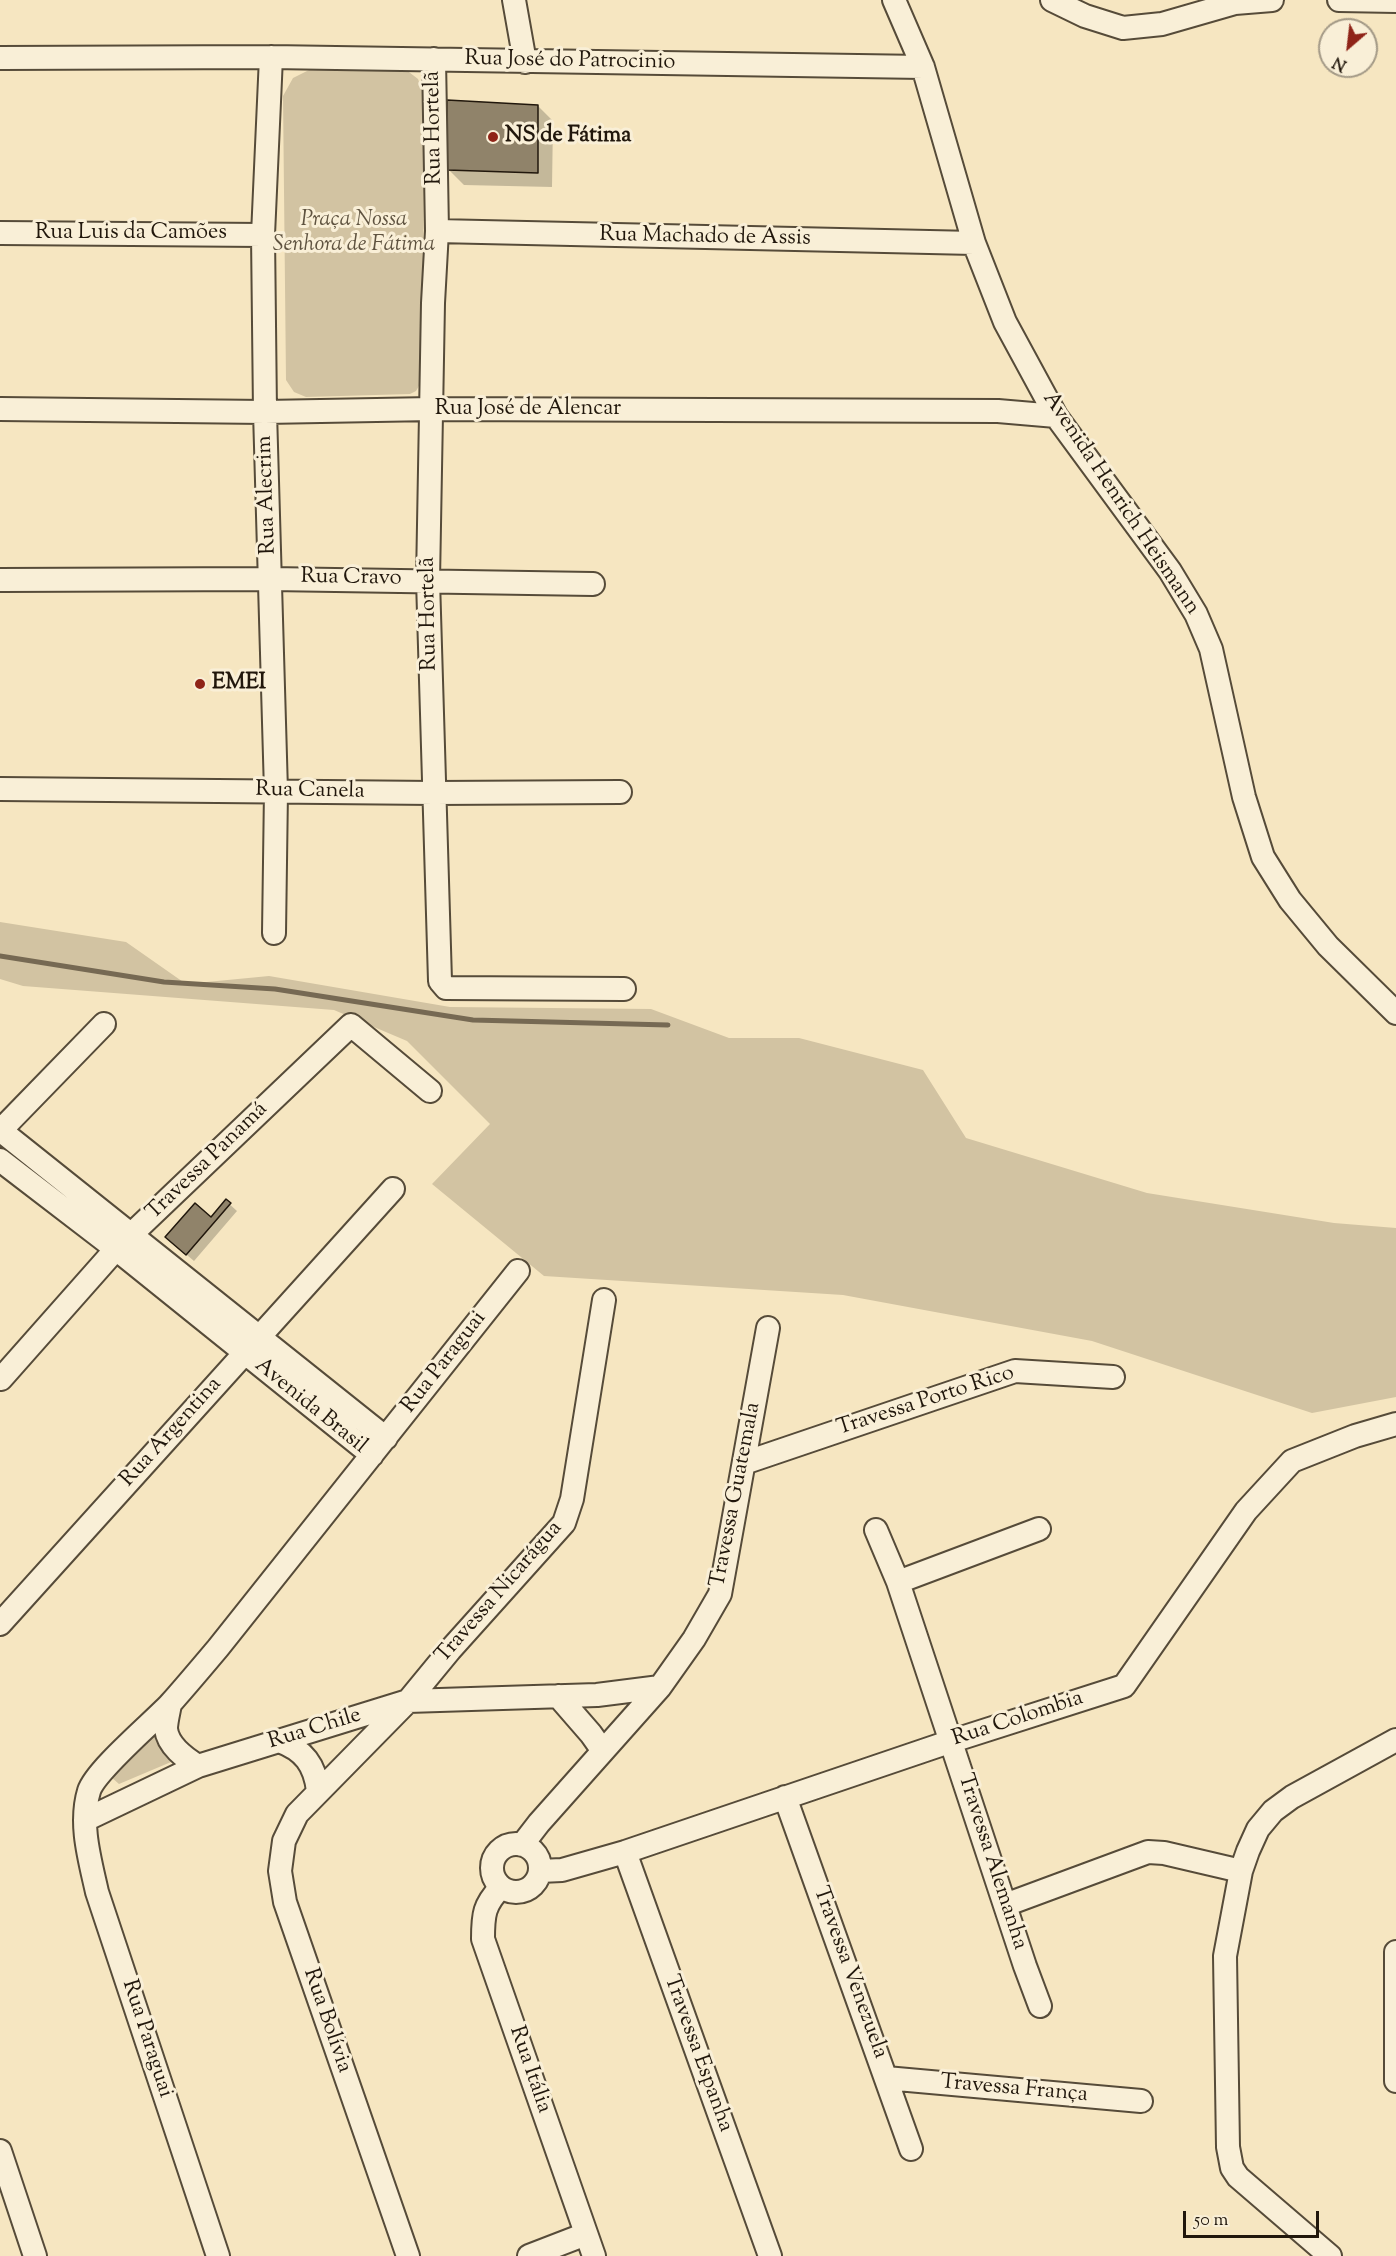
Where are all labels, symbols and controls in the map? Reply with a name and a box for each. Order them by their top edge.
north arrow [1318,18,1378,78]
street label: Rua José do Patrocinio [464,47,676,77]
text: N [1329,49,1351,76]
street label: Rua Hortelã [421,71,449,185]
place label: NS de Fátima [505,124,631,150]
marker: NS de Fátima [486,130,500,144]
park label: Praça Nossa Senhora de Fátima [273,208,435,260]
street label: Rua Luis da Camões [35,221,227,247]
street label: Rua Machado de Assis [599,223,811,253]
street label: Avenida Henrich Heismann [1035,387,1205,621]
street label: Rua José de Alencar [435,397,621,423]
street label: Rua Alecrim [253,435,283,555]
street label: Rua Hortelã [416,557,444,671]
street label: Rua Cravo [300,565,402,593]
place label: EMEI [212,671,266,697]
marker: EMEI [193,677,207,691]
street label: Rua Canela [255,778,365,806]
street label: Travessa Panamá [142,1097,274,1227]
street label: Rua Paraguai [397,1307,493,1419]
street label: Avenida Brasil [248,1353,372,1461]
street label: Travessa Porto Rico [834,1361,1018,1443]
street label: Rua Argentina [116,1373,228,1493]
street label: Travessa Guatemala [706,1400,768,1590]
street label: Travessa Nicarágua [431,1516,569,1670]
street label: Rua Colombia [949,1686,1087,1754]
street label: Rua Chile [265,1703,365,1757]
street label: Travessa Alemanha [950,1771,1032,1953]
street label: Travessa Venezuela [806,1883,892,2063]
street label: Rua Bolívia [296,1965,356,2077]
street label: Travessa Espanha [656,1972,738,2136]
street label: Rua Paraguai [115,1977,177,2101]
street label: Rua Itália [502,2023,556,2117]
street label: Travessa França [939,2070,1089,2110]
scale bar [1186,2199,1322,2237]
text: 50 m [1194,2208,1228,2234]

